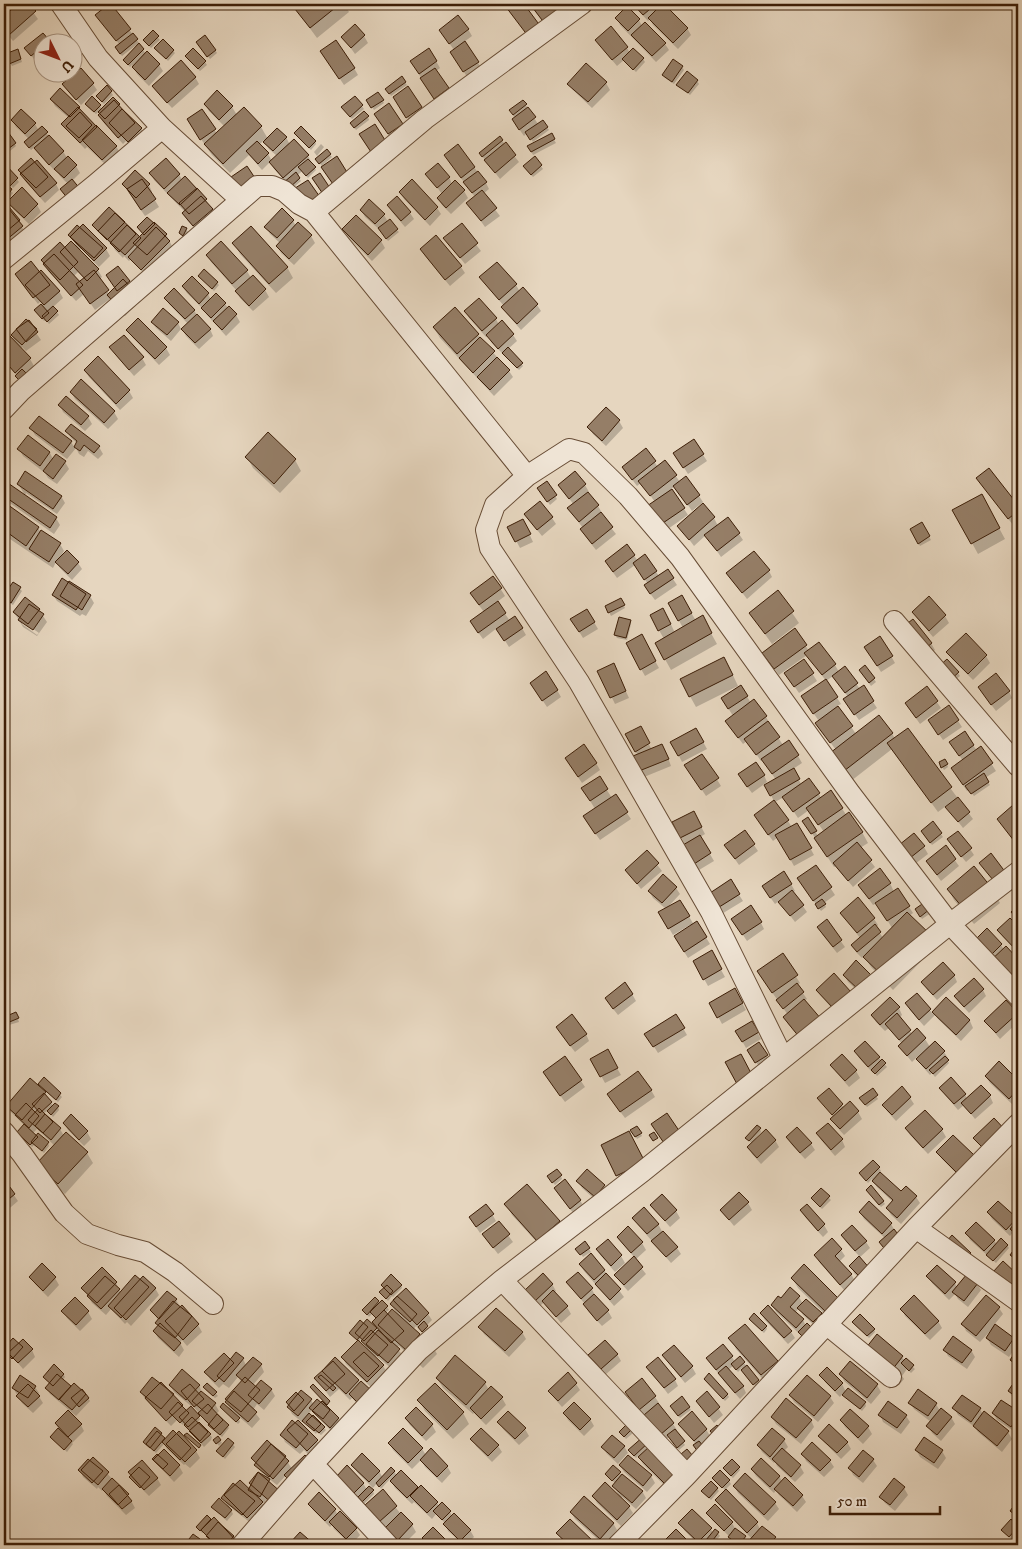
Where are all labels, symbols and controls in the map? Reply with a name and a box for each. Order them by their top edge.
north arrow [32,32,82,82]
text: U [56,56,77,76]
scale bar [830,1484,940,1516]
text: 50 m [837,1492,867,1511]

